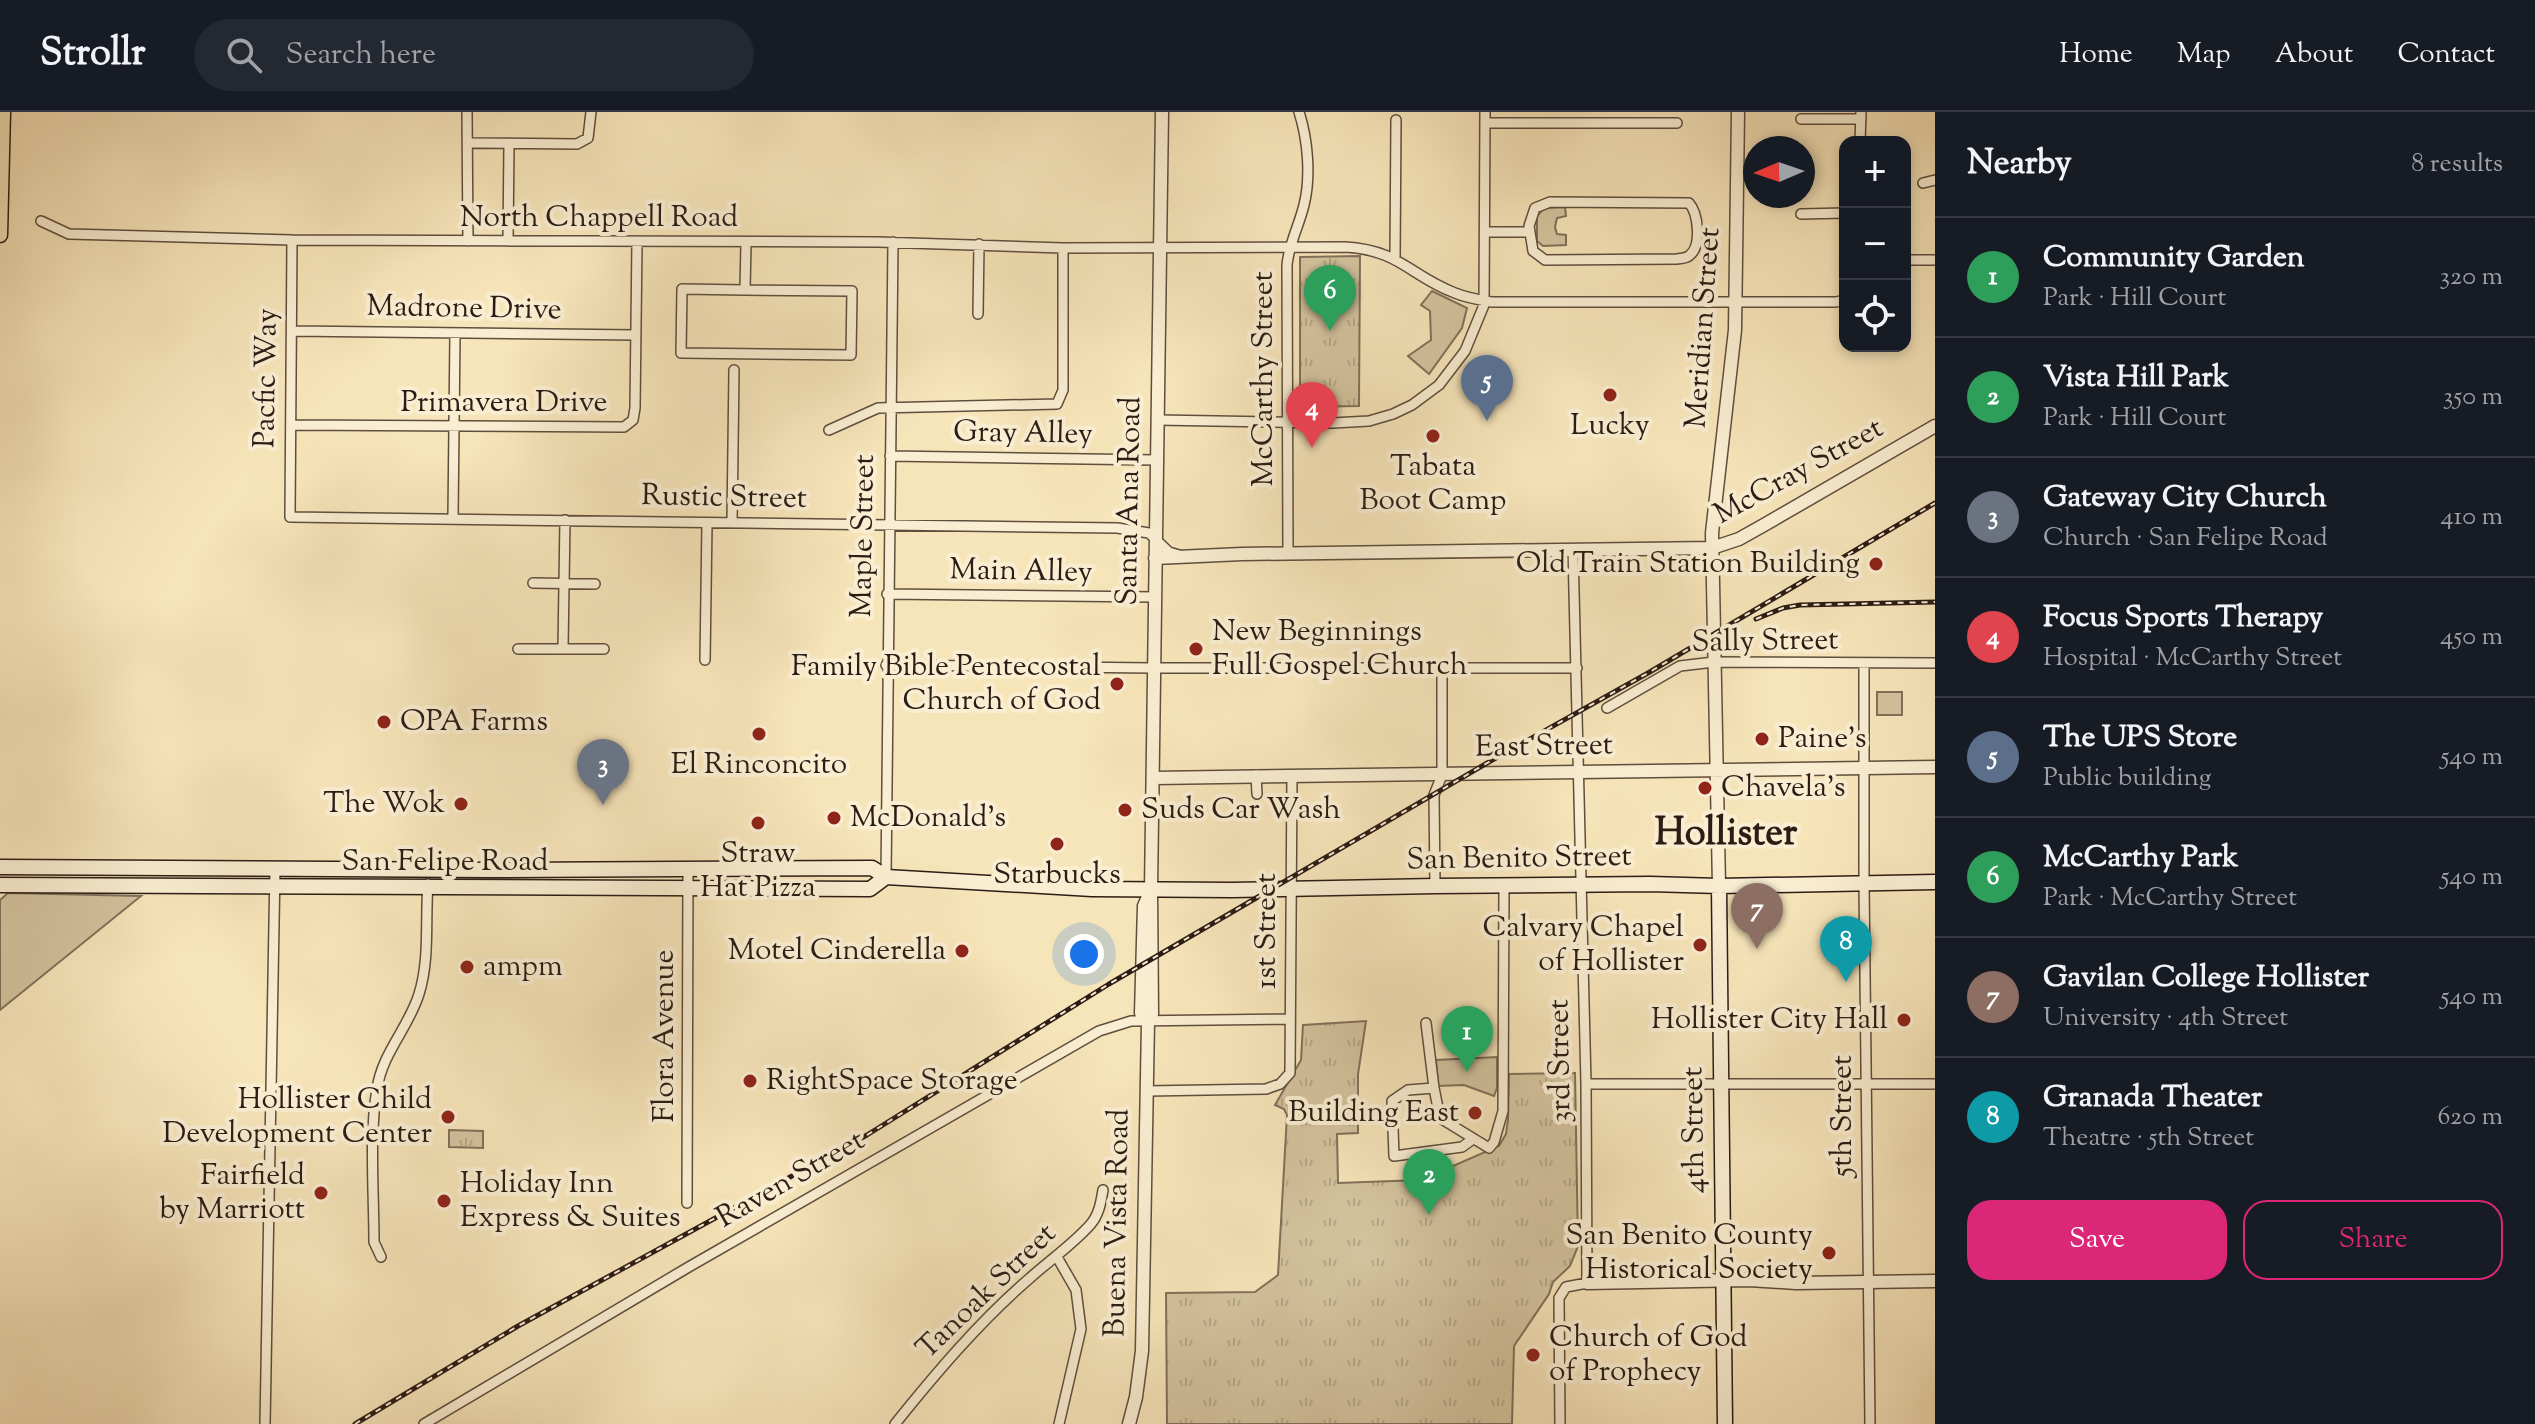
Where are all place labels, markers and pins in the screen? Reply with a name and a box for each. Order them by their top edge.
pin: 6 [1304,265,1356,331]
pin: 5 [1461,355,1513,421]
pin: 4 [1286,382,1338,448]
marker: Lucky [1601,386,1619,404]
place label: Lucky [1570,405,1650,448]
marker: Tabata Boot Camp [1424,427,1442,445]
place label: Tabata Boot Camp [1360,446,1506,523]
place label: Old Train Station Building [1516,543,1860,586]
marker: Old Train Station Building [1867,555,1885,573]
place label: New Beginnings Full Gospel Church [1212,611,1468,688]
marker: New Beginnings Full Gospel Church [1187,640,1205,658]
place label: Family Bible Pentecostal Church of God [791,646,1101,723]
marker: Family Bible Pentecostal Church of God [1108,675,1126,693]
place label: OPA Farms [400,701,548,744]
marker: OPA Farms [375,713,393,731]
place label: Paine's [1778,718,1867,761]
marker: El Rinconcito [750,725,768,743]
marker: Paine's [1753,730,1771,748]
pin: 3 [577,739,629,805]
place label: El Rinconcito [671,744,847,787]
place label: Chavela's [1721,767,1845,810]
marker: Chavela's [1696,779,1714,797]
place label: The Wok [323,783,445,826]
place label: Suds Car Wash [1141,789,1341,832]
marker: The Wok [452,795,470,813]
place label: McDonald's [850,797,1006,840]
marker: Suds Car Wash [1116,801,1134,819]
marker: McDonald's [825,809,843,827]
marker: Straw Hat Pizza [749,814,767,832]
place label: Straw Hat Pizza [700,833,816,910]
marker: Starbucks [1048,835,1066,853]
place label: Starbucks [993,854,1121,897]
pin: 7 [1731,883,1783,949]
place label: Calvary Chapel of Hollister [1482,907,1684,984]
pin: 8 [1820,916,1872,982]
place label: Motel Cinderella [728,930,946,973]
marker: Calvary Chapel of Hollister [1691,936,1709,954]
marker: Motel Cinderella [953,942,971,960]
place label: ampm [483,946,563,989]
marker: ampm [458,958,476,976]
place label: Hollister City Hall [1651,999,1888,1042]
pin: 1 [1441,1006,1493,1072]
marker: Hollister City Hall [1895,1011,1913,1029]
place label: RightSpace Storage [766,1060,1018,1103]
marker: RightSpace Storage [741,1072,759,1090]
place label: Hollister Child Development Center [162,1079,432,1156]
place label: Building East [1288,1092,1459,1135]
marker: Building East [1466,1104,1484,1122]
marker: Hollister Child Development Center [439,1108,457,1126]
pin: 2 [1403,1149,1455,1215]
place label: Fairfield by Marriott [160,1155,305,1232]
place label: Holiday Inn Express & Suites [460,1163,680,1240]
marker: Fairfield by Marriott [312,1184,330,1202]
marker: Holiday Inn Express & Suites [435,1192,453,1210]
place label: San Benito County Historical Society [1565,1215,1813,1292]
marker: San Benito County Historical Society [1820,1244,1838,1262]
place label: Church of God of Prophecy [1549,1317,1748,1394]
marker: Church of God of Prophecy [1524,1346,1542,1364]

